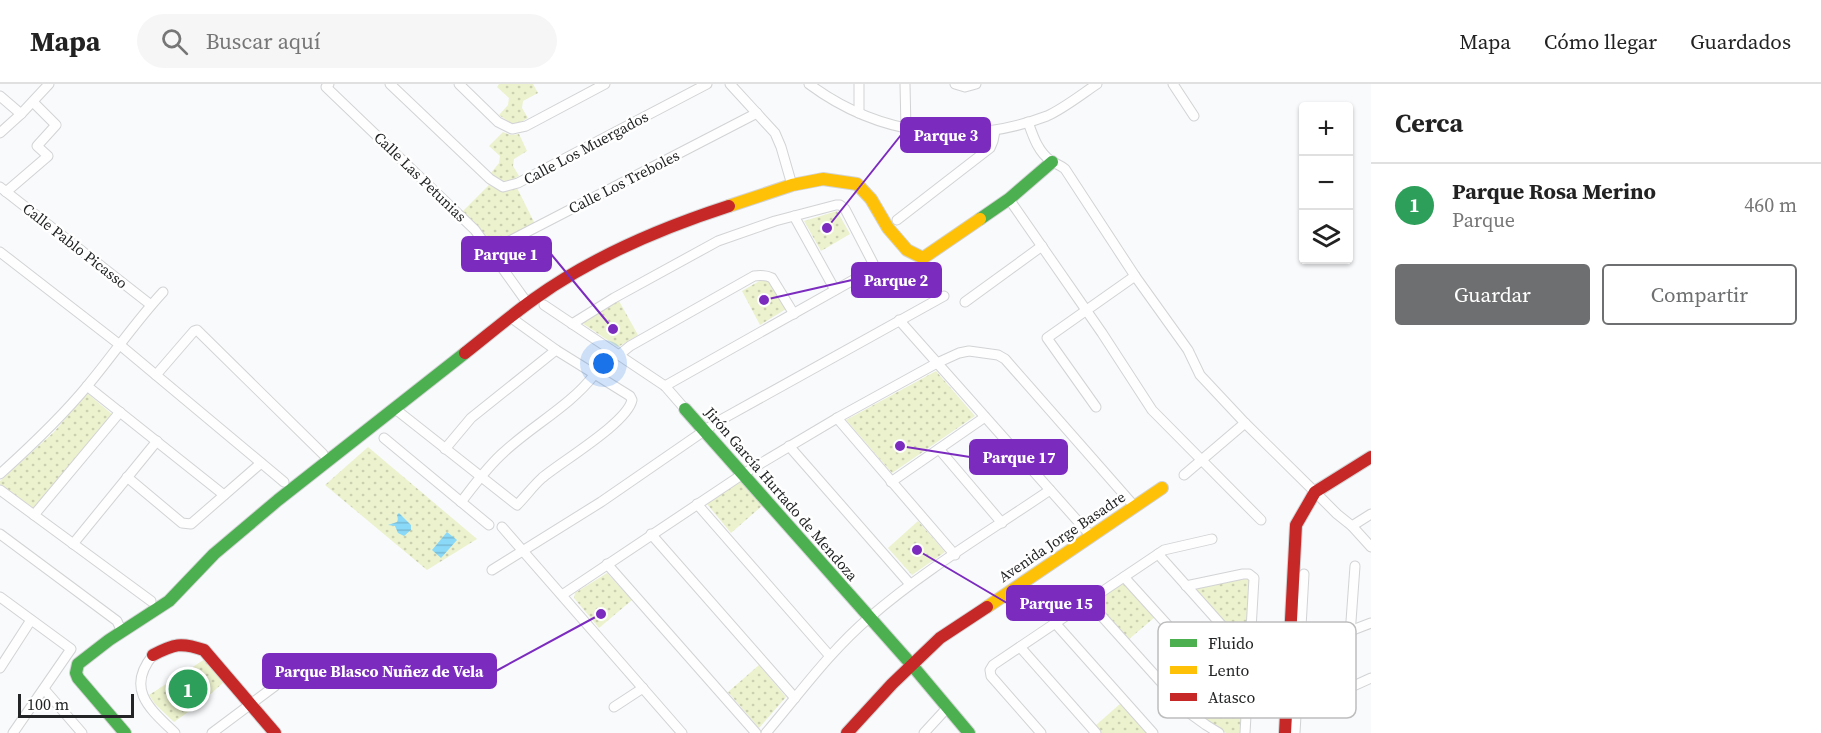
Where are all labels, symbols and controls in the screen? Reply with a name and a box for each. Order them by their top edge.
search box [137,14,557,68]
text: Mapa [30,22,101,60]
icon: search [158,25,191,58]
text: Buscar aquí [206,26,321,56]
text: Mapa [1459,27,1511,56]
text: Cómo llegar [1544,27,1657,56]
text: Guardados [1690,27,1791,56]
map controls [1299,102,1353,264]
button: + [1299,102,1353,156]
text: Cerca [1395,105,1463,141]
street label: Calle Los Muergados [520,106,652,189]
callout: Parque 3 [901,118,990,152]
text: Parque 3 [914,124,979,146]
street label: Calle Las Petunias [369,127,471,226]
street label: Calle Los Treboles [565,145,683,219]
button: − [1299,156,1353,210]
text: Parque Rosa Merino [1452,176,1656,206]
text: 1 [1409,191,1420,219]
text: 460 m [1744,191,1797,219]
street label: Calle Pablo Picasso [18,198,132,293]
text: Parque [1452,206,1515,234]
button: layers [1299,210,1353,264]
callout: Parque 1 [462,237,551,271]
text: Parque 1 [474,243,538,265]
callout: Parque 2 [852,263,941,297]
button: Guardar [1395,264,1590,325]
button: Compartir [1602,264,1797,325]
text: Parque 2 [864,269,929,291]
your location [589,349,618,378]
street label: Jirón García Hurtado de Mendoza [699,401,863,585]
callout: Parque 17 [970,440,1067,474]
text: Parque 17 [982,446,1056,468]
street label: Avenida Jorge Basadre [994,486,1130,587]
callout: Parque 15 [1007,586,1104,620]
text: Parque 15 [1019,592,1093,614]
legend [1158,622,1356,718]
text: Fluido [1208,632,1254,654]
callout: Parque Blasco Nuñez de Vela [263,654,496,688]
text: Lento [1208,659,1250,681]
text: Parque Blasco Nuñez de Vela [274,660,484,682]
pin: 1 [168,666,207,712]
text: Atasco [1208,686,1255,708]
scale bar [18,691,134,718]
text: 100 m [27,693,69,715]

